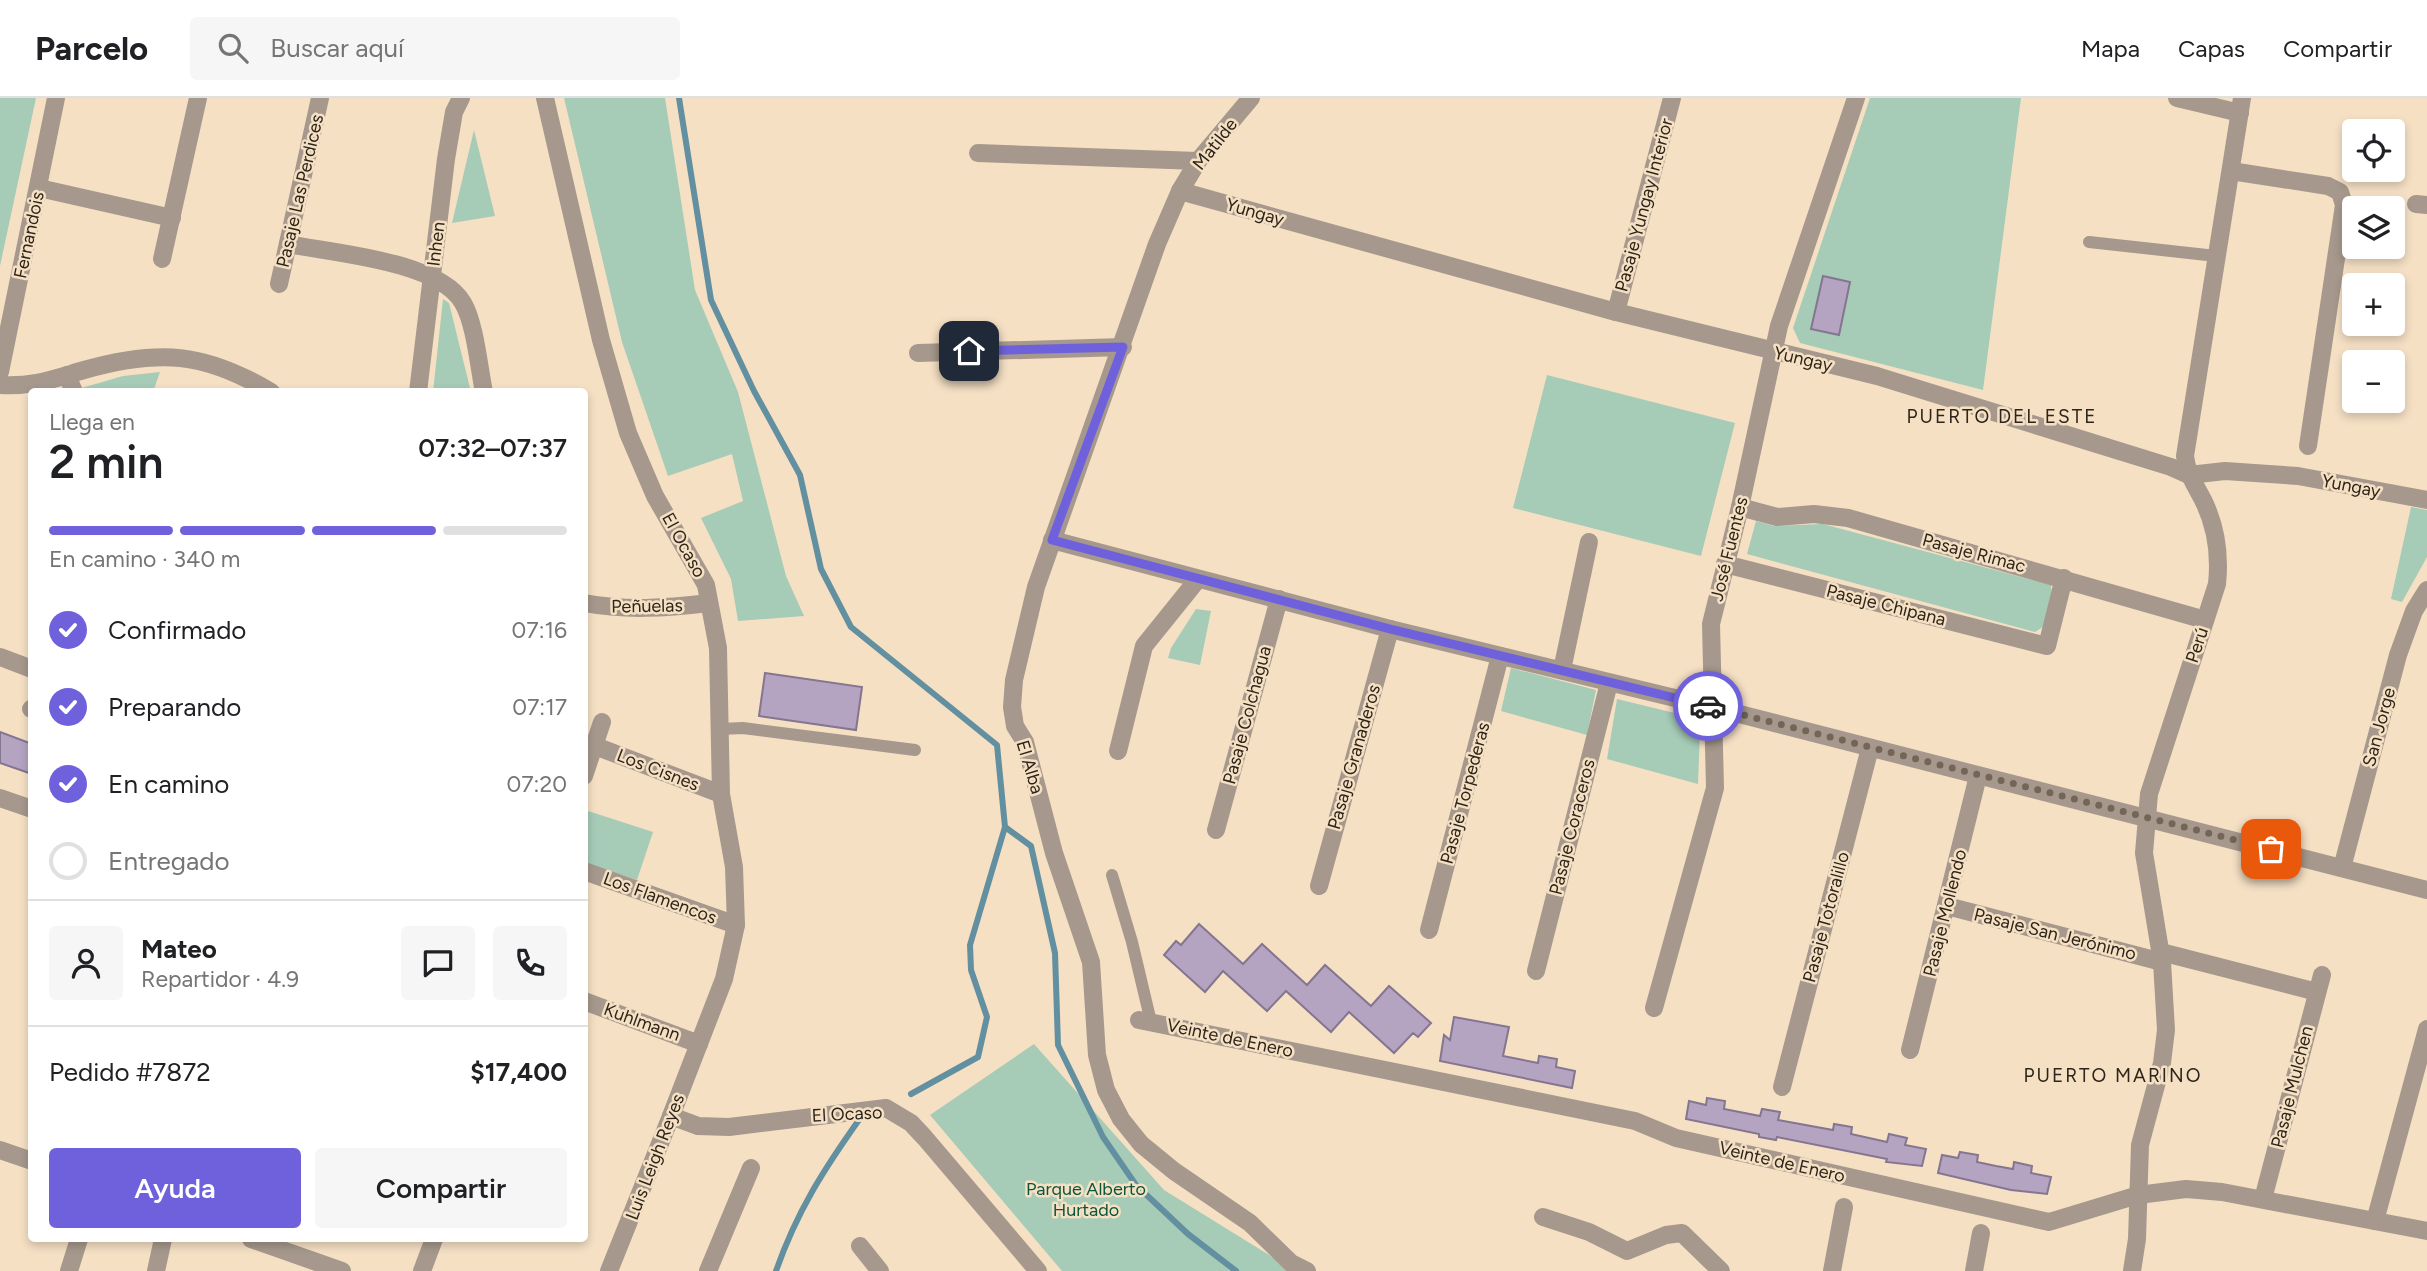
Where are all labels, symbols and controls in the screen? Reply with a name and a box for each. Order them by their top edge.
search box [190,17,680,80]
text: Parcelo [35,29,148,68]
icon: search [214,29,252,67]
text: Buscar aquí [270,32,404,64]
text: Mapa [2081,34,2140,63]
text: Capas [2178,34,2245,63]
text: Compartir [2283,34,2392,63]
street label: Pasaje Las Perdices [272,112,328,270]
street label: Matilde [1188,114,1242,174]
street label: Pasaje Yungay Interior [1610,116,1678,294]
map controls [2342,119,2405,413]
button: locate [2342,119,2405,182]
street label: Fernandois [9,189,49,281]
street label: Yungay [1223,193,1287,231]
button: layers [2342,196,2405,259]
street label: Inhen [422,220,450,268]
button: + [2342,273,2405,336]
pin [939,321,999,381]
icon: home [950,332,988,370]
street label: Yungay [1772,342,1835,377]
button: − [2342,350,2405,413]
district label: PUERTO DEL ESTE [1907,405,2097,428]
text: Llega en [49,408,135,436]
text: 07:32–07:37 [418,432,567,464]
text: 2 min [49,434,164,490]
street label: Yungay [2320,470,2383,503]
street label: José Fuentes [1705,494,1753,604]
street label: El Ocaso [657,509,711,581]
street label: Pasaje Rimac [1920,529,2028,577]
text: En camino · 340 m [49,545,240,573]
street label: Pasaje Chipana [1824,580,1948,630]
street label: Peñuelas [611,594,683,618]
icon: check [49,611,87,649]
text: Confirmado [108,614,246,646]
text: 07:16 [512,616,567,644]
street label: Perú [2181,624,2213,666]
street label: Pasaje Colchagua [1218,643,1276,787]
courier [1673,671,1743,741]
street label: Pasaje Granaderos [1323,682,1385,832]
street label: San Jorge [2358,685,2400,769]
icon: car [1689,687,1727,725]
icon: check [49,688,87,726]
text: Preparando [108,691,241,723]
text: 07:17 [512,693,567,721]
street label: Pasaje Torpederas [1435,720,1495,866]
street label: El Alba [1011,738,1049,796]
street label: Los Cisnes [614,744,702,796]
street label: Pasaje Coraceros [1544,757,1600,897]
icon: check [49,765,87,803]
text: En camino [108,768,229,800]
text: 07:20 [506,770,567,798]
pin [2241,819,2301,879]
icon: bag [2252,830,2290,868]
text: Entregado [108,845,230,877]
street label: Pasaje Mollendo [1919,847,1971,979]
street label: Pasaje Totoralillo [1798,849,1854,985]
street label: Los Flamencos [600,867,720,929]
street label: Pasaje San Jerónimo [1972,903,2138,965]
button: person [49,926,123,1000]
button: chat [401,926,475,1000]
button: phone [493,926,567,1000]
text: Mateo [141,933,217,965]
text: Repartidor · 4.9 [141,965,299,993]
street label: Kuhlmann [601,998,683,1046]
street label: Veinte de Enero [1165,1014,1295,1062]
street label: Pasaje Mulchen [2266,1024,2318,1150]
text: Pedido #7872 [49,1056,211,1088]
text: $17,400 [470,1056,567,1088]
district label: PUERTO MARINO [2024,1064,2202,1087]
street label: Luis Leigh Reyes [621,1091,689,1223]
street label: El Ocaso [811,1101,883,1127]
street label: Veinte de Enero [1717,1137,1847,1187]
button: Ayuda [49,1148,301,1228]
button: Compartir [315,1148,567,1228]
park label: Parque Alberto Hurtado [1026,1178,1146,1221]

